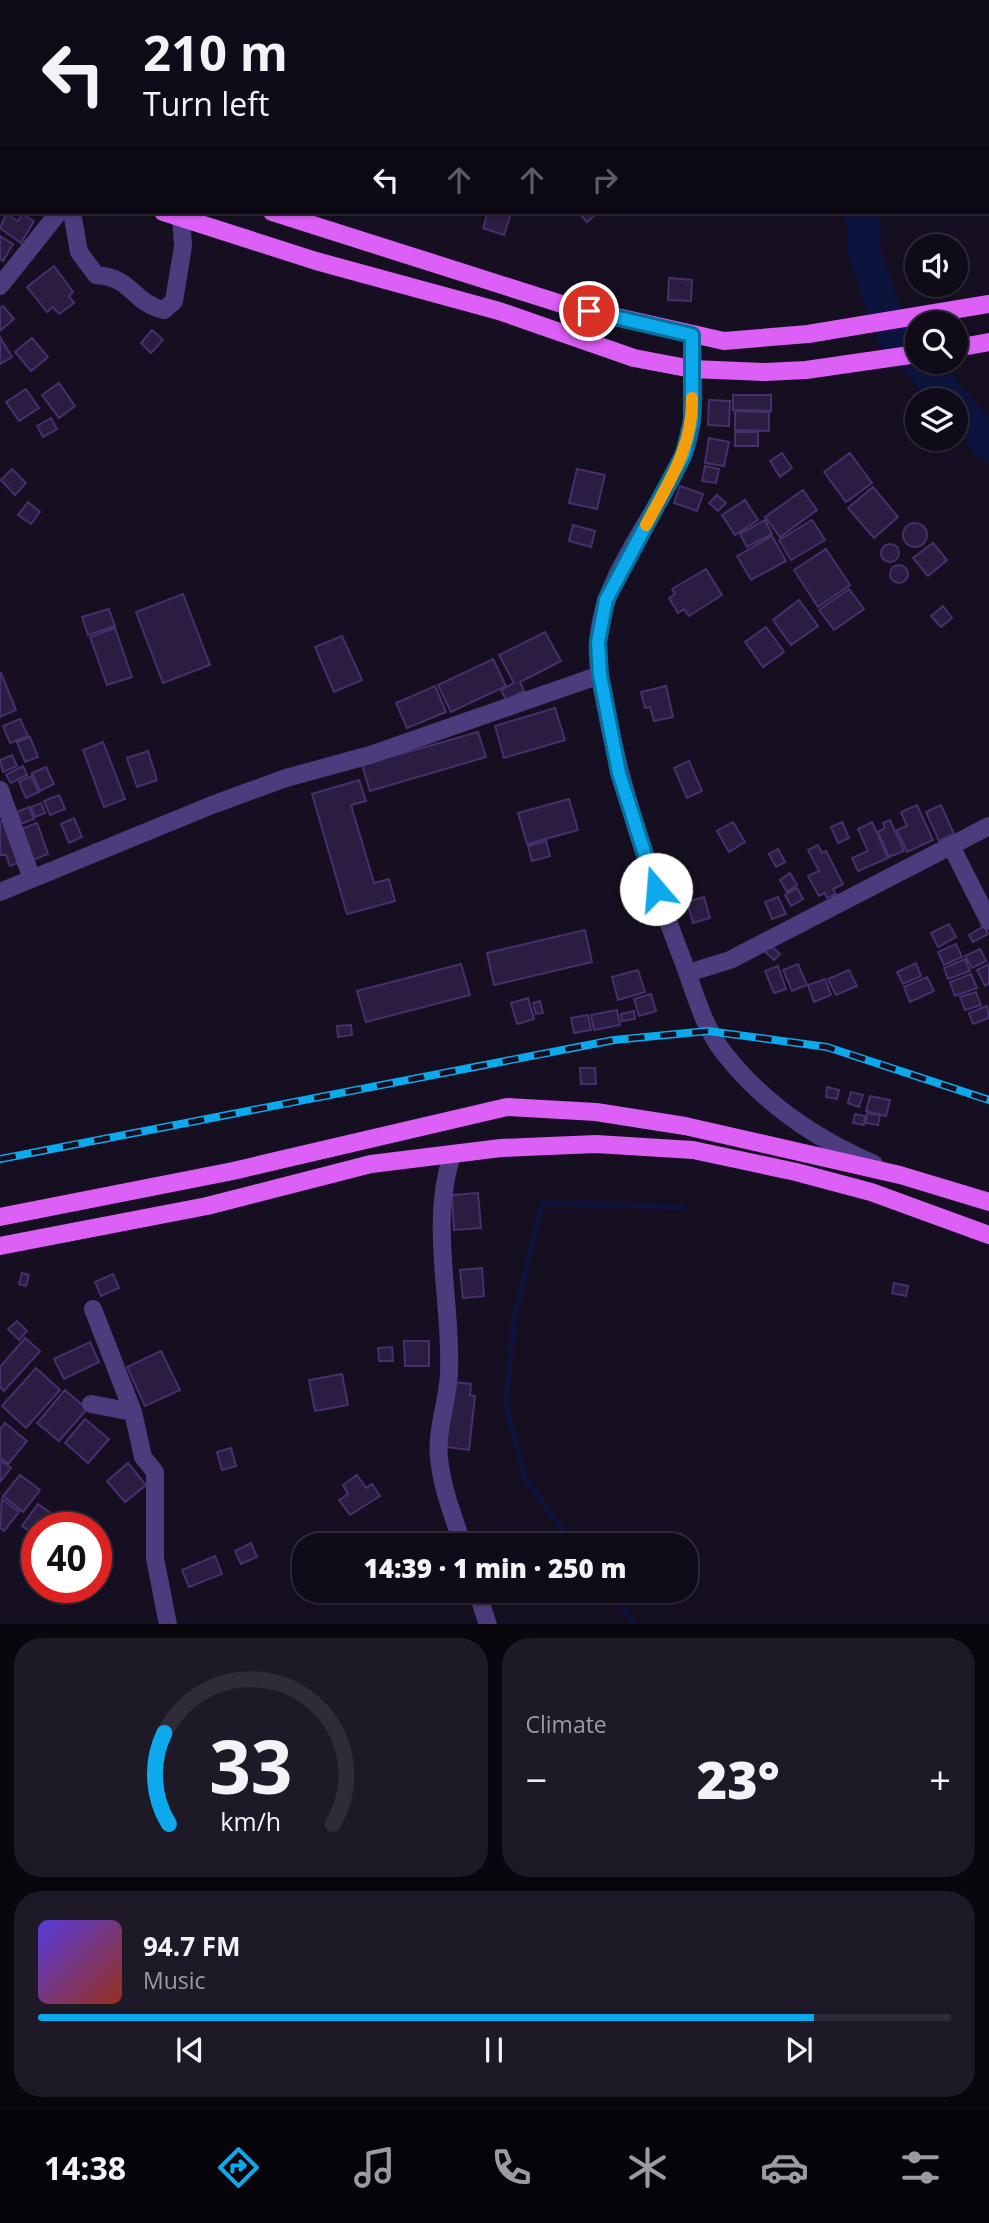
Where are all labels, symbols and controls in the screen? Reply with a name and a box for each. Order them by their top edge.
text: 210 m [143,19,288,85]
icon: left [28,28,119,119]
text: Turn left [143,82,269,125]
icon: left [367,161,405,199]
icon: ahead [440,161,478,199]
icon: ahead [513,161,551,199]
icon: right [586,161,624,199]
map controls [905,234,968,451]
button: sound [905,234,968,297]
pin [559,281,619,341]
icon: arrive [570,292,608,330]
button: search [905,311,968,374]
button: layers [905,388,968,451]
position arrow [619,852,693,926]
speed limit sign: 40 [21,1512,112,1603]
text: 14:39 · 1 min · 250 m [364,1550,626,1586]
text: Climate [526,1708,607,1740]
text: 33 [209,1716,292,1815]
text: 23° [697,1743,780,1814]
text: − [526,1753,547,1805]
text: + [929,1753,951,1805]
text: km/h [220,1803,281,1837]
text: 94.7 FM [143,1928,241,1964]
text: Music [143,1964,206,1996]
icon: previous [171,2031,209,2069]
icon: pause [475,2031,513,2069]
icon: next [780,2031,818,2069]
icon: directions [214,2143,263,2192]
icon: music [350,2143,399,2192]
icon: phone [487,2143,536,2192]
icon: climate [623,2143,672,2192]
icon: car [760,2143,809,2192]
icon: filters [896,2143,945,2192]
text: 14:38 [44,2146,126,2189]

